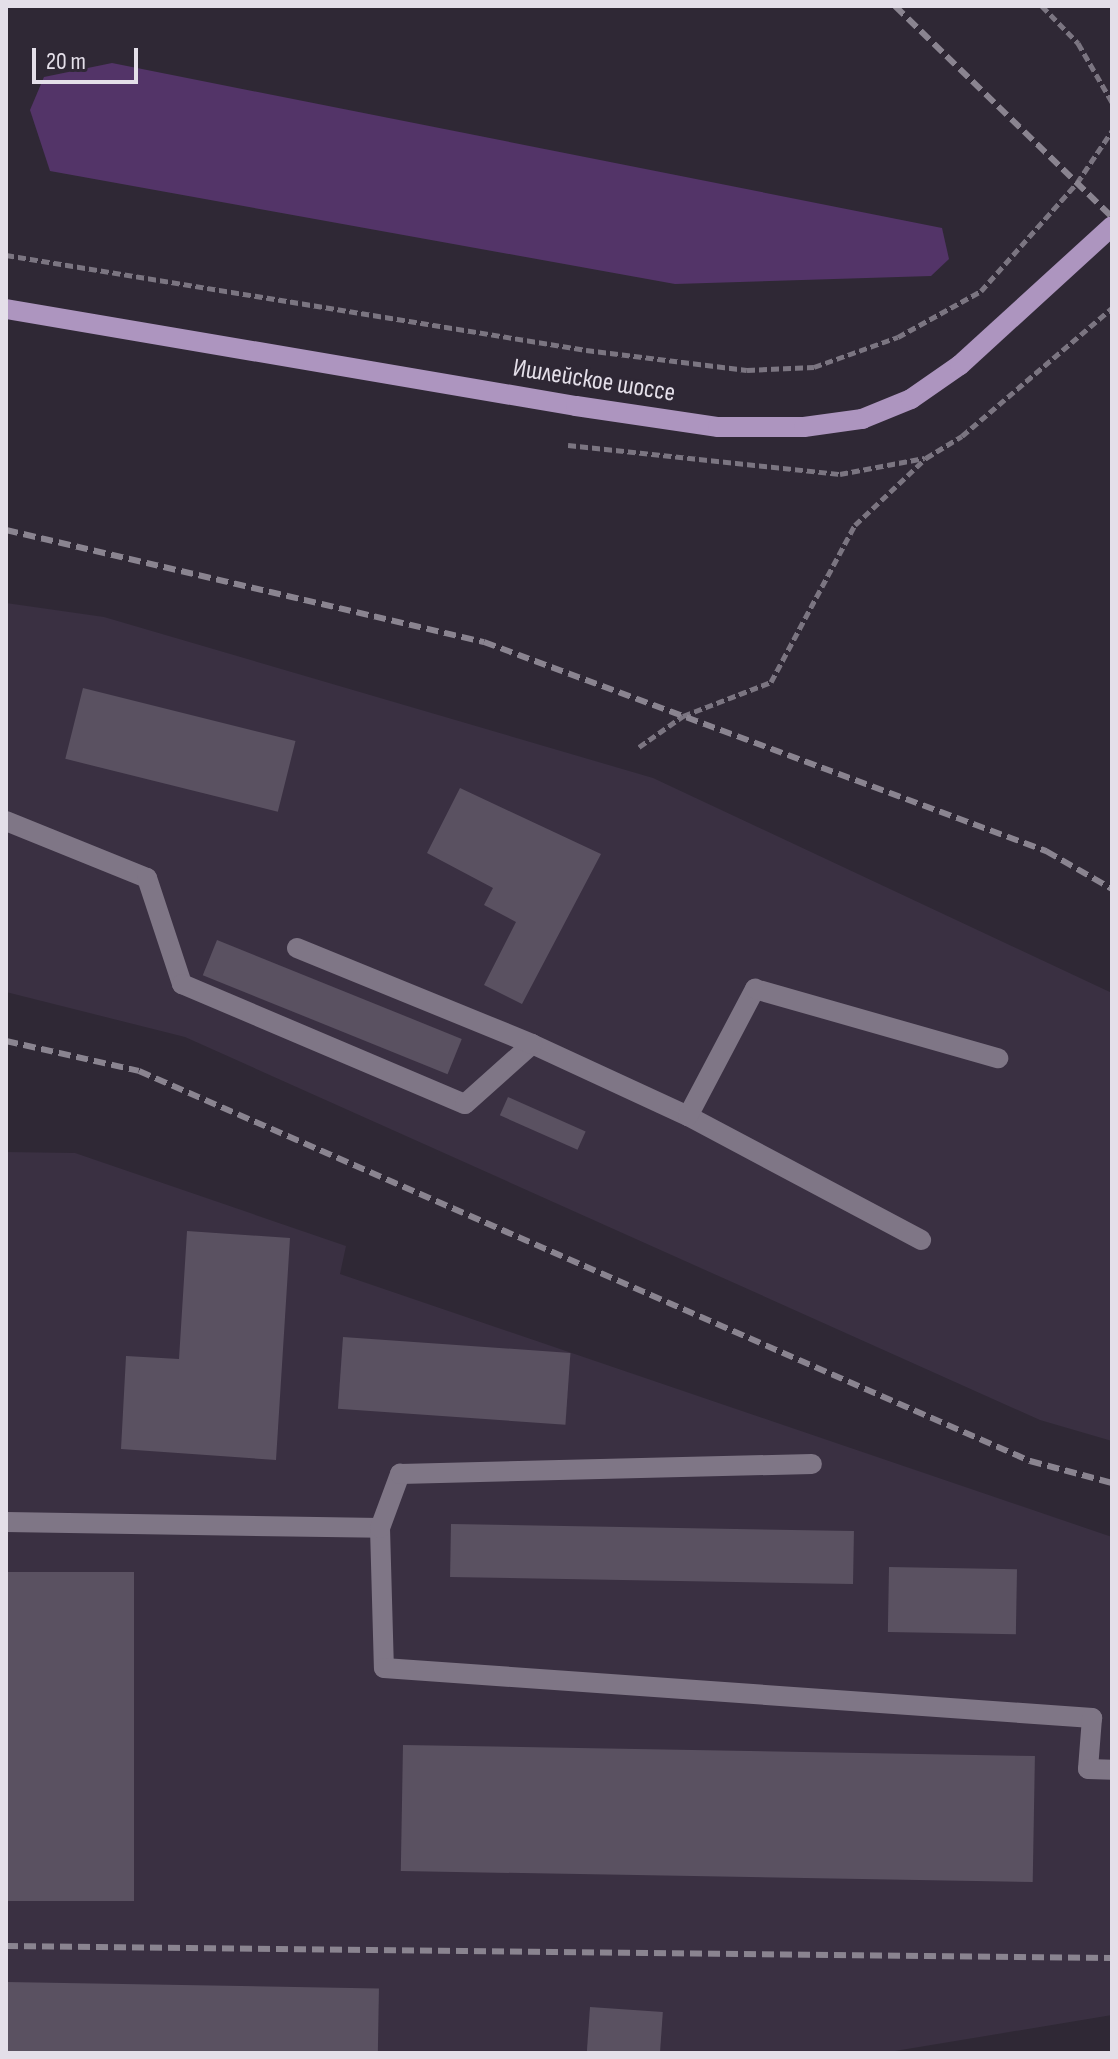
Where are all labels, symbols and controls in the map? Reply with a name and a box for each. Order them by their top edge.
scale bar [36,32,142,82]
text: 20 m [46,47,86,76]
street label: Ишлейское шоссе [511,353,677,409]

